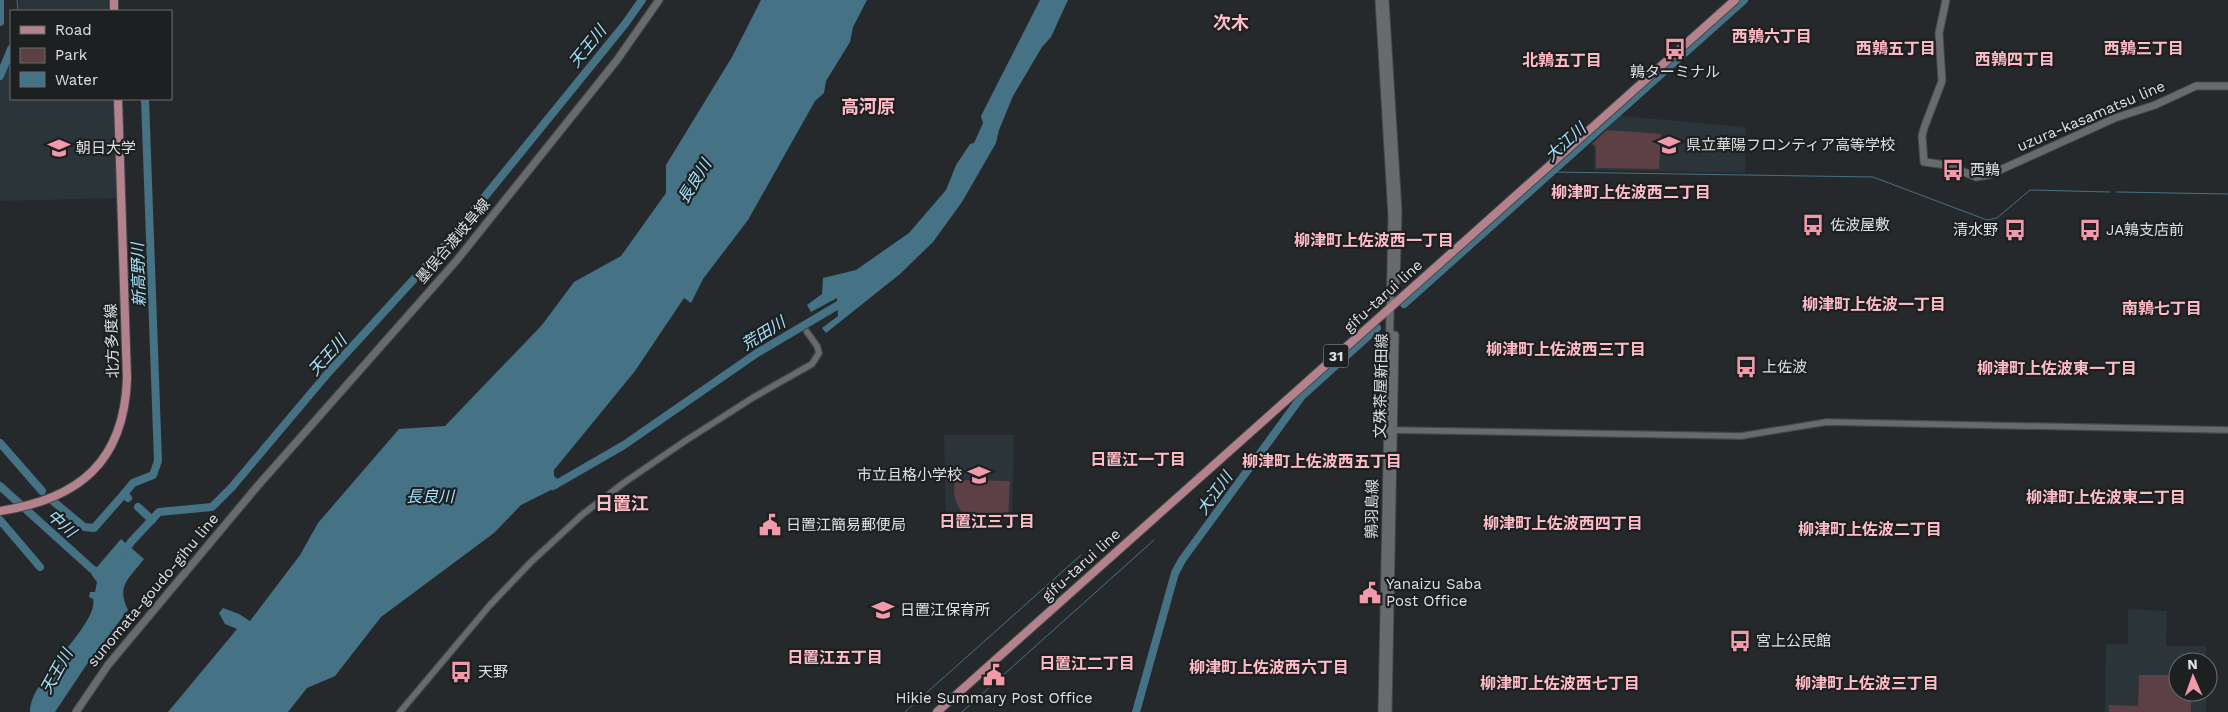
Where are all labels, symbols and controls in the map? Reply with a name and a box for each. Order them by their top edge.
legend [10,10,172,100]
district label: 次木 [1213,12,1249,33]
water label: 天王川 [565,20,611,71]
text: Road [55,21,92,39]
district label: 西鶉六丁目 [1732,27,1812,46]
bus stop icon: 鶉ターミナル [1662,36,1688,62]
district label: 西鶉五丁目 [1856,39,1936,58]
district label: 西鶉三丁目 [2104,39,2184,58]
text: Park [55,46,88,64]
district label: 西鶉四丁目 [1975,50,2055,69]
district label: 北鶉五丁目 [1522,51,1602,70]
place label: 鶉ターミナル [1630,63,1720,81]
text: Water [55,71,98,89]
street label: uzura-kasamatsu line [2014,77,2168,155]
district label: 高河原 [841,96,895,117]
water label: 大江川 [1541,118,1591,165]
school or university icon: 県立華陽フロンティア高等学校 [1656,132,1682,158]
school or university icon: 朝日大学 [46,135,72,161]
place label: 県立華陽フロンティア高等学校 [1686,136,1895,154]
place label: 朝日大学 [76,139,136,157]
water label: 長良川 [674,154,716,207]
bus stop icon: 西鶉 [1940,157,1966,183]
place label: 西鶉 [1970,161,2000,179]
district label: 柳津町上佐波西二丁目 [1551,183,1711,202]
street label: 墨俣合渡岐阜線 [412,195,494,287]
bus stop icon: 佐波屋敷 [1800,212,1826,238]
place label: 佐波屋敷 [1830,216,1890,234]
bus stop icon: 清水野 [2002,217,2028,243]
bus stop icon: JA鶉支店前 [2077,217,2103,243]
place label: 清水野 [1953,221,1998,239]
place label: JA鶉支店前 [2106,221,2184,239]
district label: 柳津町上佐波西一丁目 [1294,231,1454,250]
water label: 新高野川 [128,241,149,307]
street label: gifu-tarui line [1340,256,1426,336]
district label: 柳津町上佐波一丁目 [1802,295,1946,314]
district label: 南鶉七丁目 [2122,299,2202,318]
street label: 北方多度線 [102,303,122,379]
water label: 荒田川 [738,312,790,354]
water label: 天王川 [304,330,352,380]
street label: 文殊茶屋新田線 [1371,333,1391,439]
district label: 柳津町上佐波西三丁目 [1486,340,1646,359]
road number: 31 [1324,344,1348,368]
bus stop icon: 上佐波 [1733,354,1759,380]
place label: 上佐波 [1762,358,1807,376]
district label: 柳津町上佐波東一丁目 [1977,359,2137,378]
district label: 日置江一丁目 [1090,450,1186,469]
district label: 柳津町上佐波西五丁目 [1242,452,1402,471]
school or university icon: 市立且格小学校 [966,462,992,488]
place label: 市立且格小学校 [857,466,962,484]
water label: 大江川 [1193,467,1237,518]
street label: 鶉羽島線 [1362,479,1382,539]
water label: 長良川 [406,487,456,506]
district label: 柳津町上佐波東二丁目 [2026,488,2186,507]
district label: 日置江 [595,493,649,514]
water label: 中川 [43,506,81,542]
street label: sunomata-goudo-gihu line [84,510,222,670]
public building icon: 日置江簡易郵便局 [757,512,783,538]
district label: 日置江三丁目 [939,512,1035,531]
district label: 柳津町上佐波西四丁目 [1483,514,1643,533]
place label: 日置江簡易郵便局 [786,516,906,534]
district label: 柳津町上佐波二丁目 [1798,520,1942,539]
street label: gifu-tarui line [1038,525,1124,605]
place label: Yanaizu Saba Post Office [1386,575,1482,610]
public building icon: Yanaizu Saba Post Office [1357,580,1383,606]
school or university icon: 日置江保育所 [870,597,896,623]
place label: 日置江保育所 [900,601,990,619]
bus stop icon: 宮上公民館 [1727,628,1753,654]
place label: 宮上公民館 [1756,632,1831,650]
water label: 天王川 [36,644,77,697]
district label: 日置江五丁目 [787,648,883,667]
north arrow [2168,652,2218,702]
district label: 日置江二丁目 [1039,654,1135,673]
text: N [2187,656,2198,672]
district label: 柳津町上佐波西六丁目 [1189,658,1349,677]
bus stop icon: 天野 [448,659,474,685]
public building icon: Hikie Summary Post Office [981,662,1007,688]
place label: 天野 [478,663,508,681]
district label: 柳津町上佐波西七丁目 [1480,674,1640,693]
district label: 柳津町上佐波三丁目 [1795,674,1939,693]
place label: Hikie Summary Post Office [895,689,1093,707]

